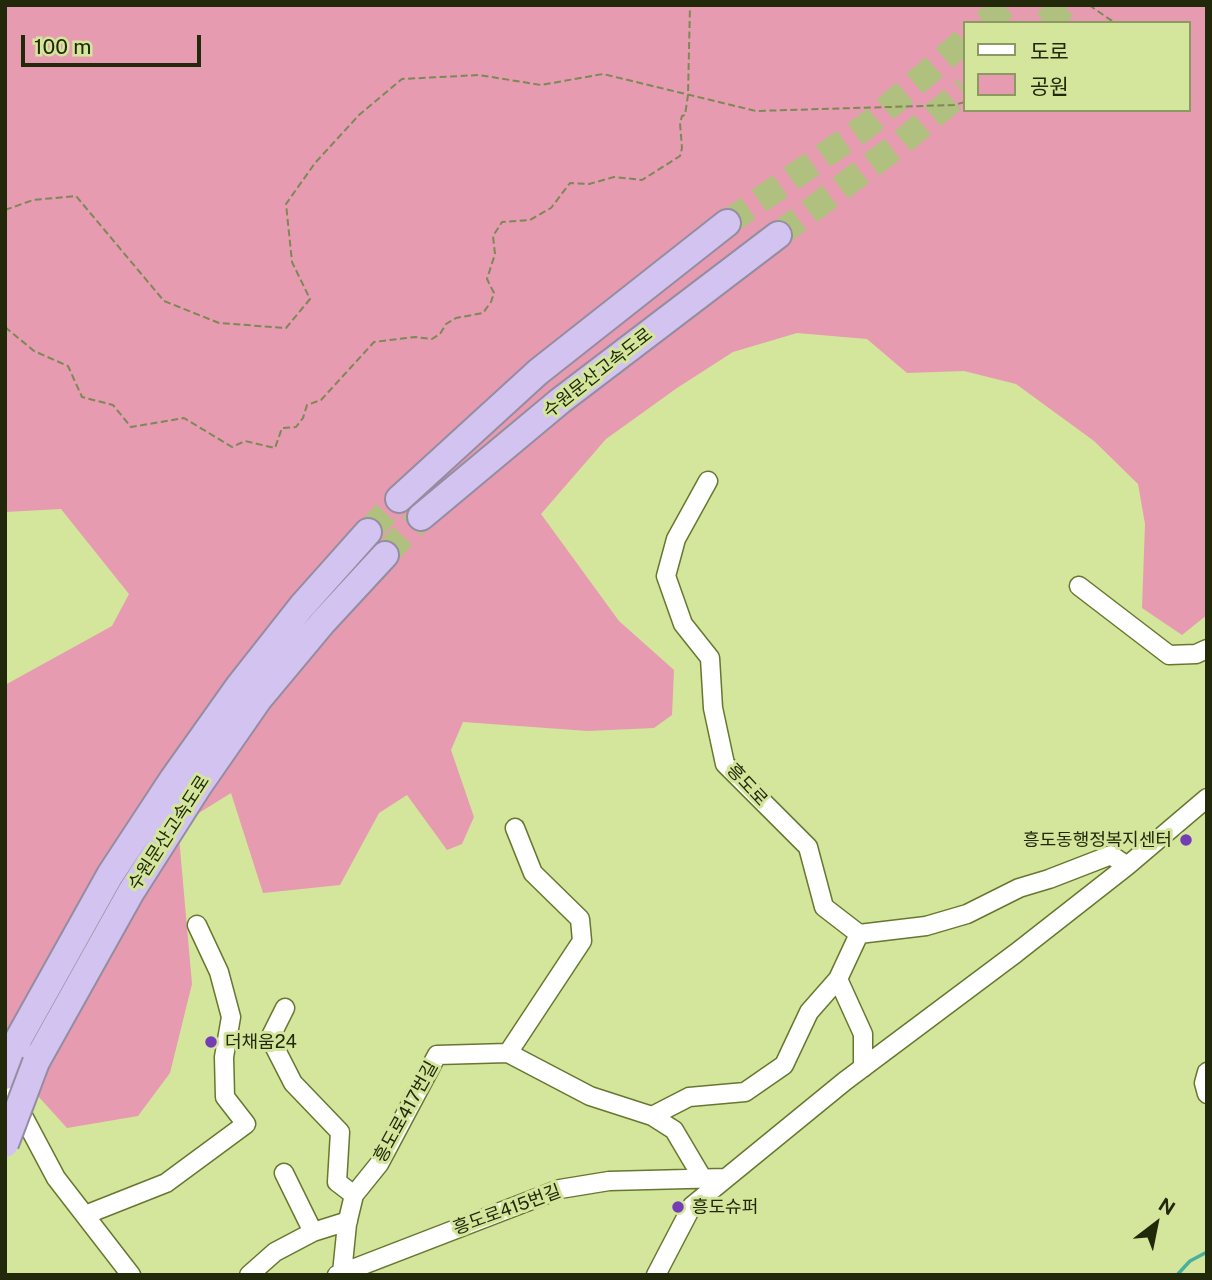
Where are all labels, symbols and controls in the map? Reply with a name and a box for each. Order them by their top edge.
scale bar [24,21,205,65]
legend [964,21,1191,112]
text: 100 m [34,34,91,59]
text: 도로 [1030,39,1069,64]
text: 공원 [1030,74,1069,99]
street label: 수원문산고속도로 [539,324,657,422]
street label: 흥도로 [722,759,772,811]
street label: 수원문산고속도로 [124,772,214,894]
place label: 흥도동행정복지센터 [1023,829,1172,851]
marker: 흥도동행정복지센터 [1178,832,1194,848]
place label: 더채움24 [225,1031,297,1053]
marker: 더채움24 [203,1034,219,1050]
street label: 흥도로417번길 [369,1058,443,1166]
street label: 흥도로415번길 [450,1181,564,1239]
north arrow [1121,1189,1191,1259]
text: N [1155,1193,1179,1219]
place label: 흥도슈퍼 [692,1196,758,1218]
marker: 흥도슈퍼 [670,1199,686,1215]

